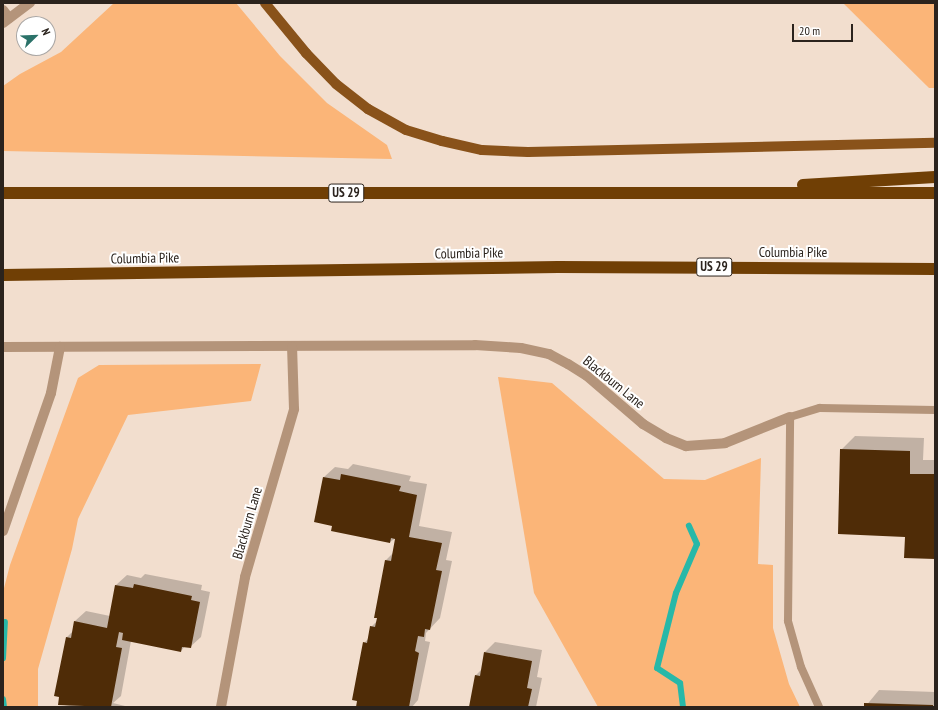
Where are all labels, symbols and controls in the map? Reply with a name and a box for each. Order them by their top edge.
north arrow [16,16,56,56]
scale bar [794,16,855,42]
text: 20 m [799,23,820,38]
text: N [39,26,54,37]
road number: US 29 [328,182,364,204]
street label: Columbia Pike [435,244,503,262]
street label: Columbia Pike [759,244,827,260]
street label: Columbia Pike [111,249,179,267]
road number: US 29 [696,256,732,278]
street label: Blackburn Lane [580,352,648,412]
street label: Blackburn Lane [229,485,265,561]

